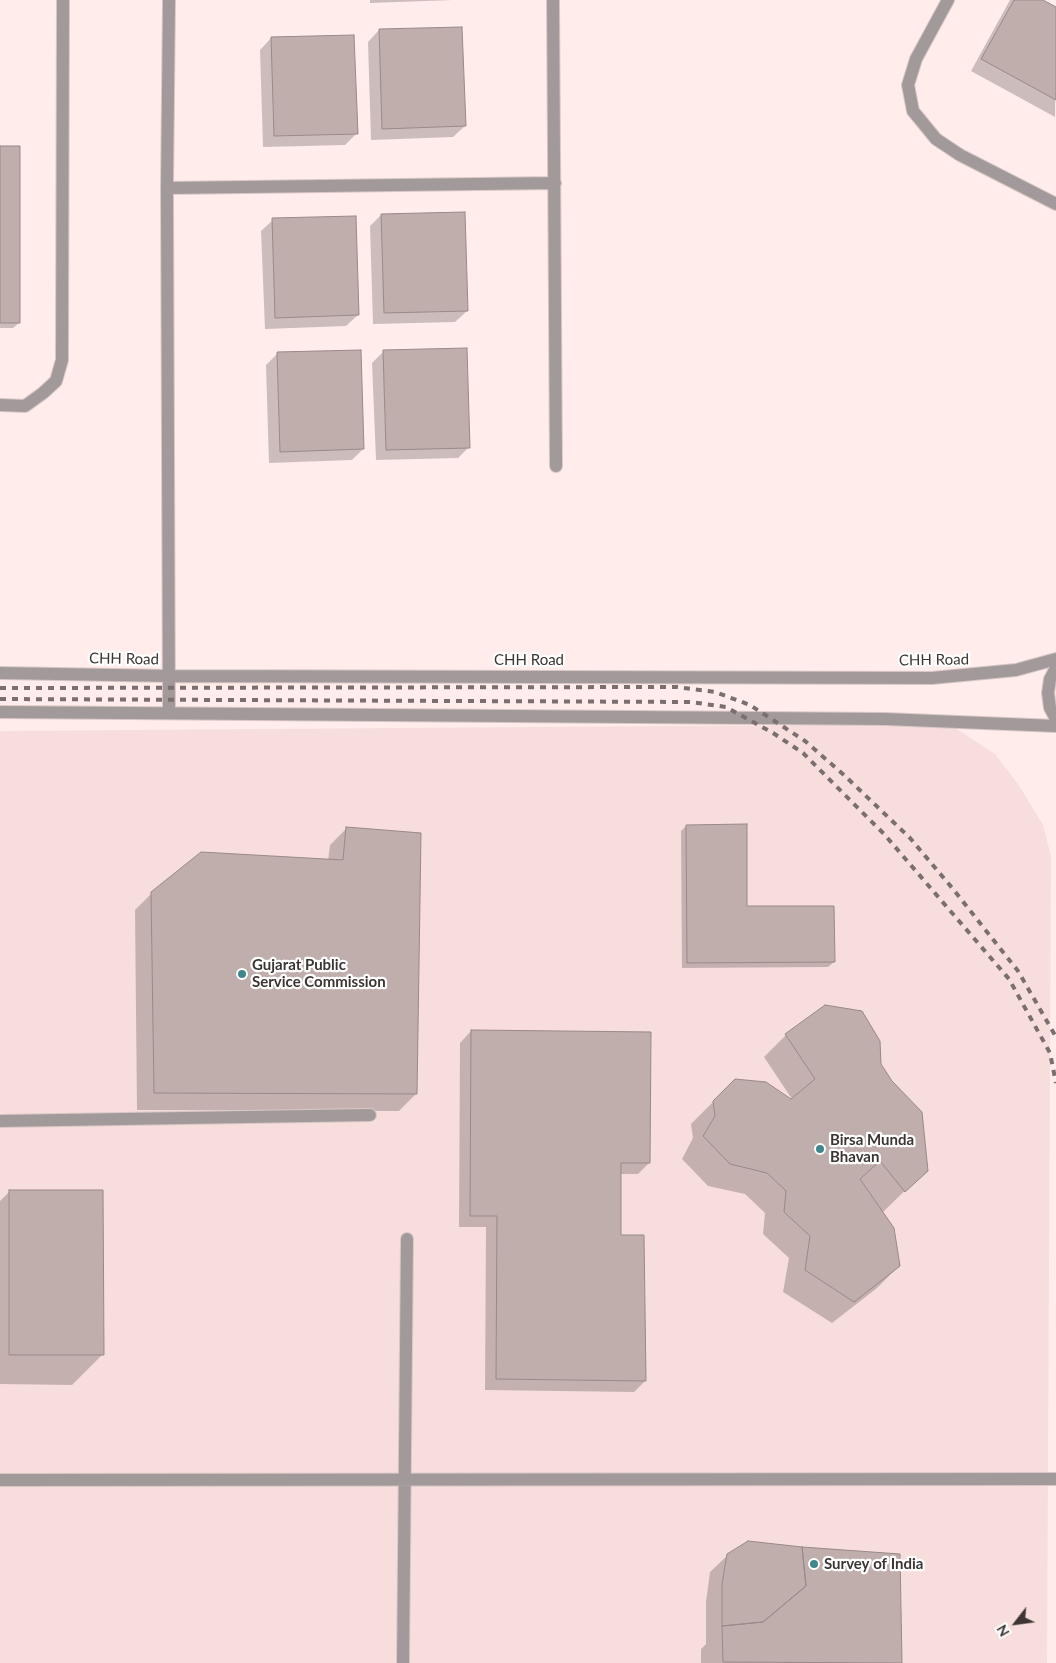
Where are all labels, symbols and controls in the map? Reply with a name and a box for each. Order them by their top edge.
street label: CHH Road [89,649,159,669]
street label: CHH Road [899,650,969,670]
street label: CHH Road [494,651,564,669]
place label: Gujarat Public Service Commission [252,956,386,991]
marker: Gujarat Public Service Commission [236,968,248,980]
place label: Birsa Munda Bhavan [830,1131,914,1166]
marker: Birsa Munda Bhavan [814,1143,826,1155]
place label: Survey of India [824,1555,923,1573]
marker: Survey of India [808,1558,820,1570]
north arrow [991,1598,1041,1648]
text: N [993,1622,1013,1640]

